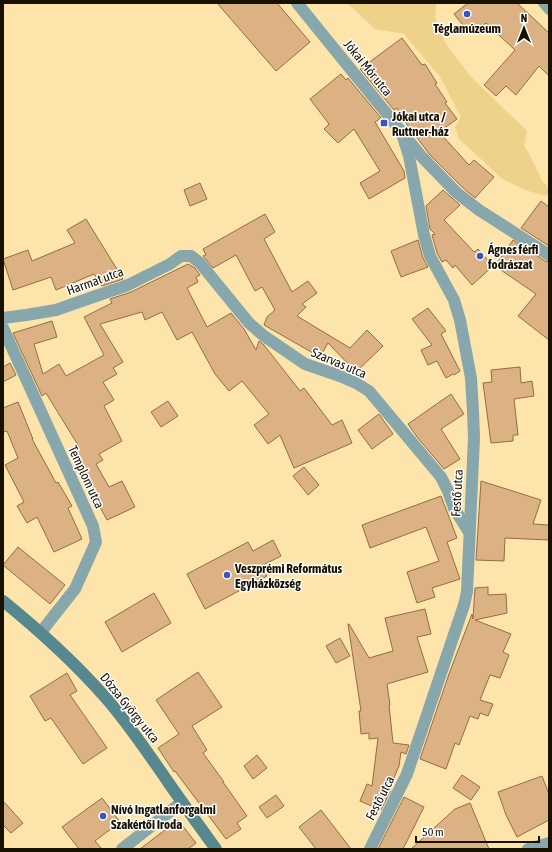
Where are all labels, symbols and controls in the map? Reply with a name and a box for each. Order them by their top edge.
north arrow [504,8,544,48]
marker: Téglamúzeum [462,9,472,19]
text: N [521,12,527,24]
place label: Téglamúzeum [433,21,501,36]
street label: Jókai Mór utca [341,37,395,99]
place label: Jókai utca / Ruttner-ház [391,109,449,139]
marker: Jókai utca / Ruttner-ház [379,118,389,128]
place label: Ágnes férfi fodrászat [487,242,539,272]
marker: Ágnes férfi fodrászat [475,251,485,261]
street label: Harmat utca [65,264,125,298]
street label: Szarvas utca [309,345,369,381]
street label: Templom utca [65,443,107,511]
street label: Festő utca [448,469,466,517]
place label: Veszprémi Református Egyházközség [234,561,343,591]
marker: Veszprémi Református Egyházközség [222,570,232,580]
street label: Dózsa György utca [97,670,163,746]
street label: Festő utca [362,773,398,823]
place label: Nívó Ingatlanforgalmi Szakértői Iroda [111,802,216,832]
marker: Nívó Ingatlanforgalmi Szakértői Iroda [98,811,108,821]
scale bar [416,818,539,844]
text: 50 m [422,825,444,839]

